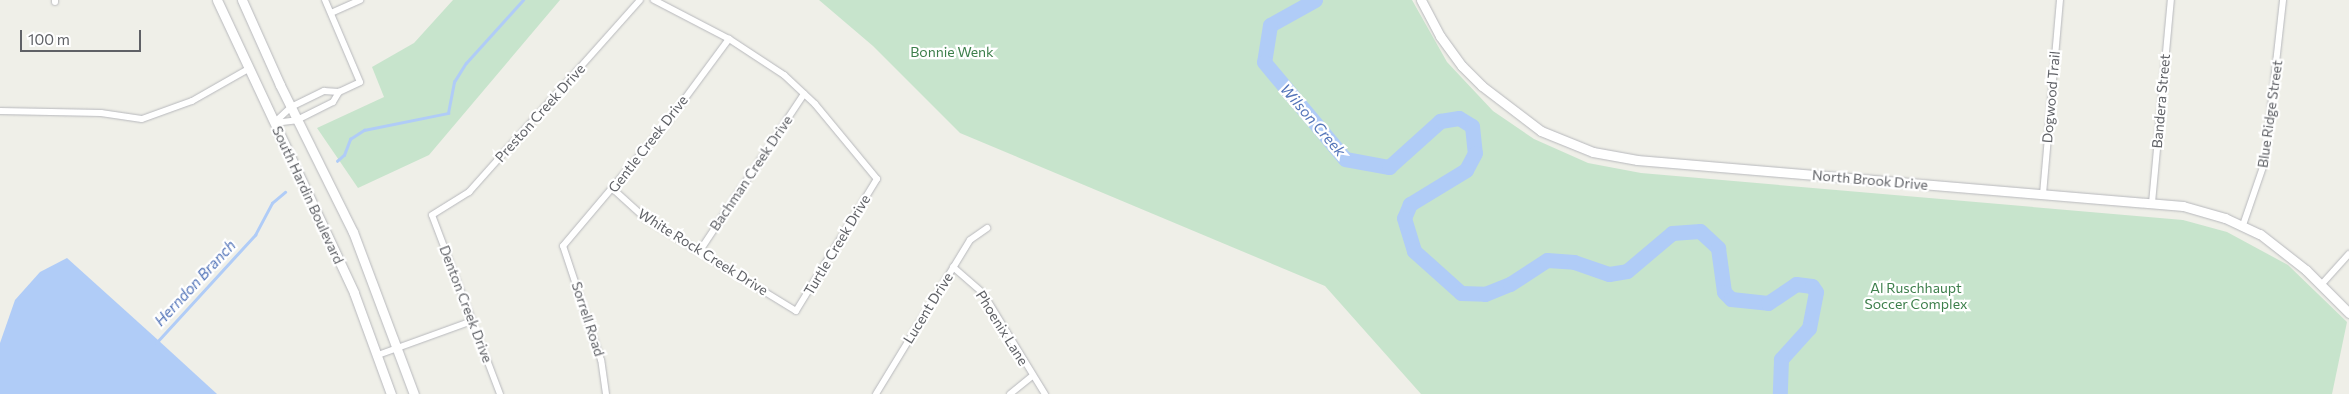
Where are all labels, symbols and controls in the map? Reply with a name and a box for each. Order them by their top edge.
scale bar [22,20,144,52]
text: 100 m [28,30,70,48]
park label: Bonnie Wenk [910,44,994,60]
street label: Dogwood Trail [2039,50,2063,144]
street label: Bandera Street [2148,53,2174,149]
street label: Blue Ridge Street [2254,59,2286,169]
street label: Preston Creek Drive [491,60,589,166]
water label: Wilson Creek [1277,80,1349,160]
street label: Gentle Creek Drive [605,92,691,196]
street label: Bachman Creek Drive [706,112,796,234]
street label: South Hardin Boulevard [269,123,347,267]
street label: North Brook Drive [1811,167,1929,193]
street label: Turtle Creek Drive [800,192,874,298]
street label: White Rock Creek Drive [635,205,771,299]
water label: Herndon Branch [151,236,239,330]
street label: Denton Creek Drive [436,243,496,365]
street label: Lucent Drive [900,269,956,347]
street label: Sorrell Road [568,280,608,358]
park label: Al Ruschhaupt Soccer Complex [1865,280,1967,312]
street label: Phoenix Lane [972,287,1032,369]

